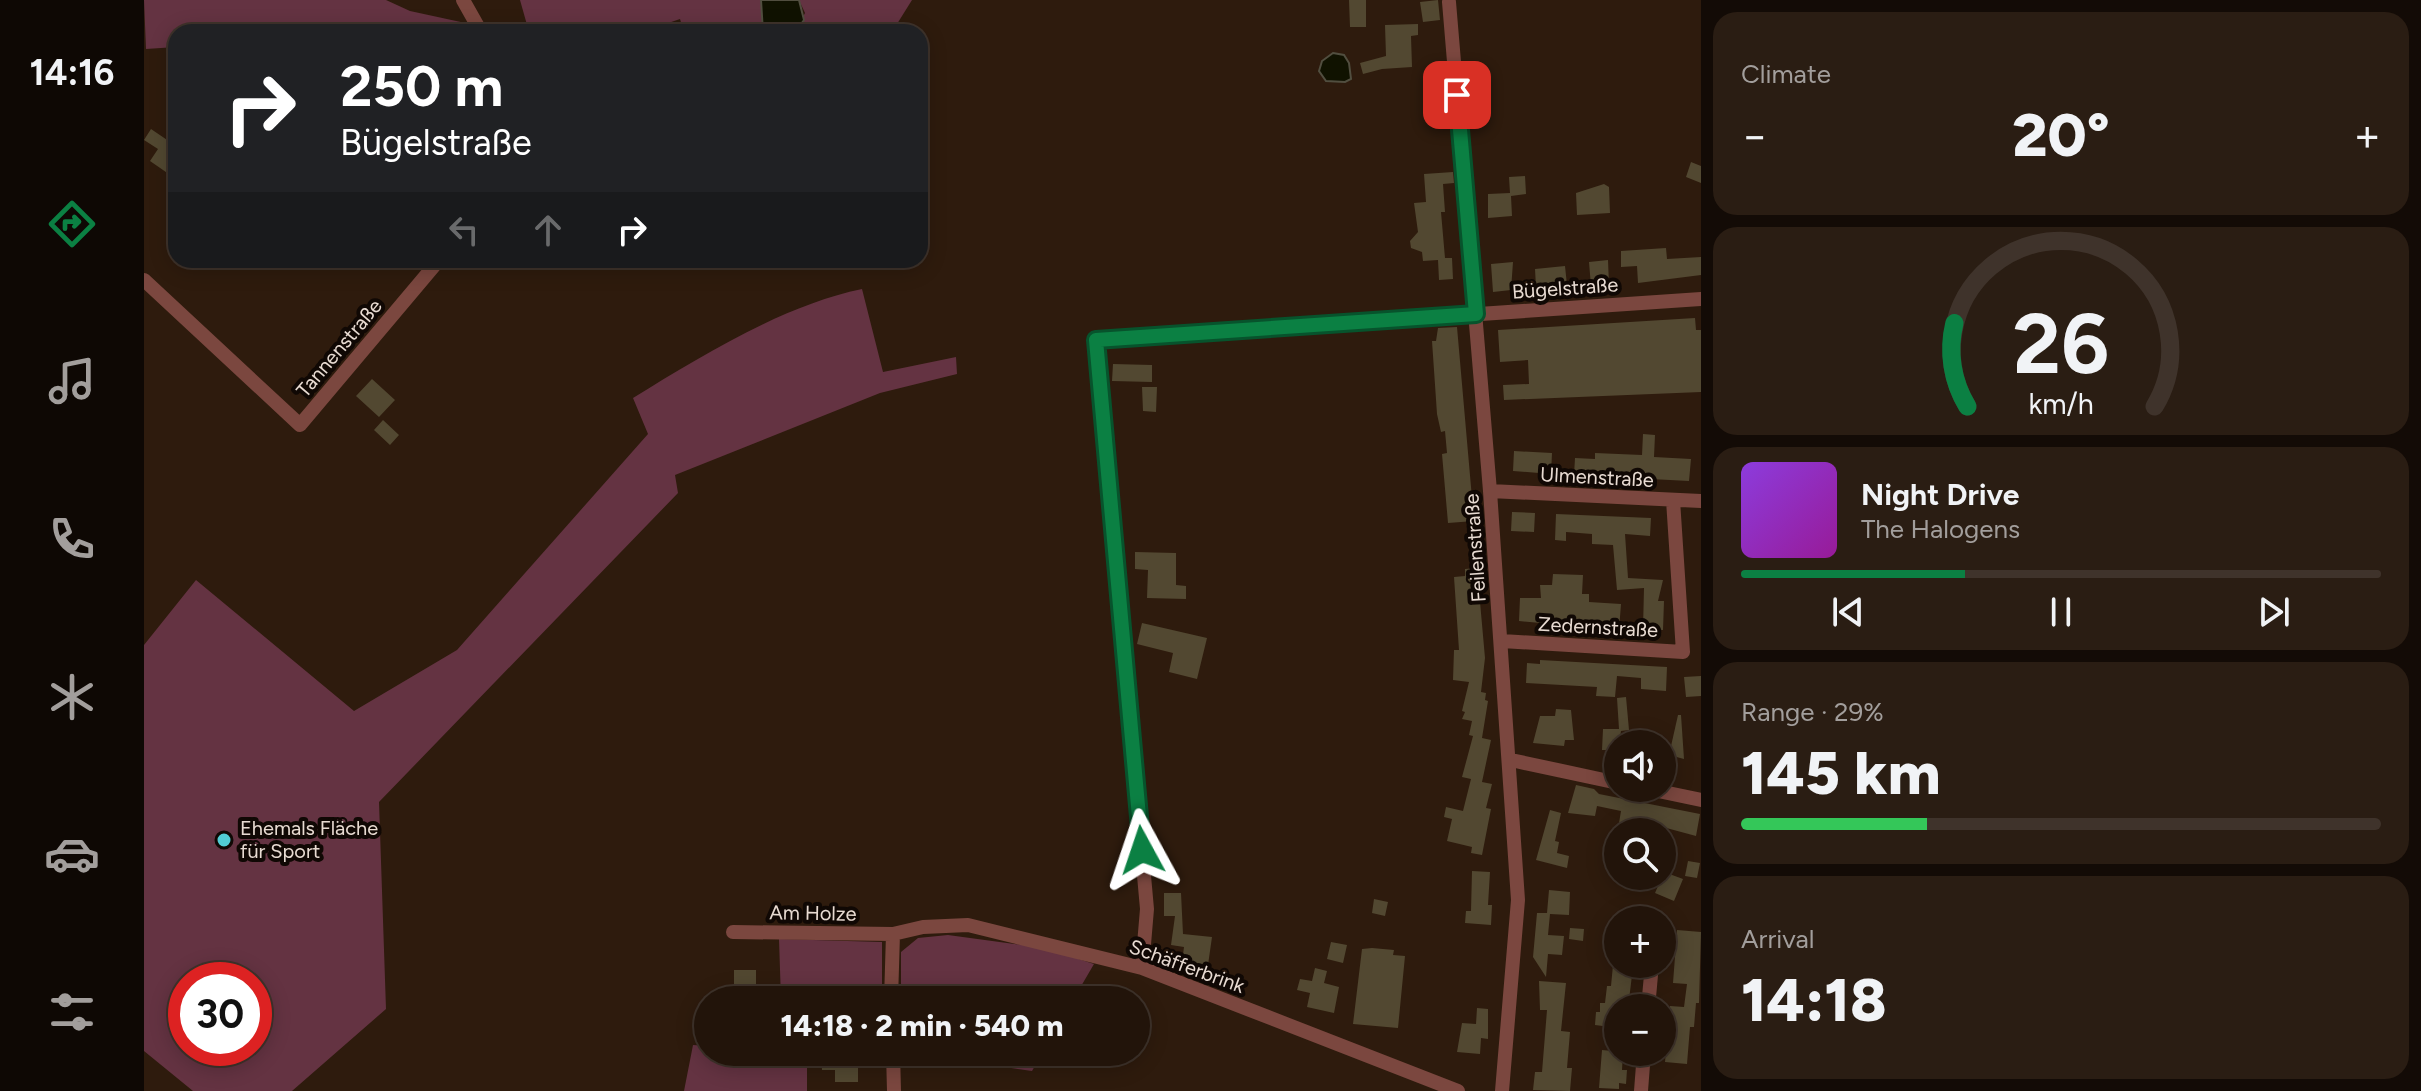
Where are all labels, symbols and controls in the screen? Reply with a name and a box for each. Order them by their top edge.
text: 14:16 [30,51,114,94]
text: 250 m [340,53,503,120]
icon: right [208,56,312,160]
text: Climate [1741,58,1831,90]
pin [1423,61,1491,129]
icon: arrive [1435,73,1479,117]
text: 20° [2012,99,2110,171]
text: − [1741,109,1768,162]
text: + [2354,109,2381,162]
text: Bügelstraße [340,121,532,164]
icon: directions [44,196,100,252]
icon: left [442,208,486,252]
icon: ahead [526,208,570,252]
icon: right [610,208,654,252]
street label: Bügelstraße [1511,272,1619,304]
text: 26 [2013,293,2109,393]
street label: Tannenstraße [291,294,387,402]
icon: music [44,353,100,409]
text: km/h [2028,387,2094,421]
street label: Ulmenstraße [1540,462,1654,492]
text: Night Drive [1861,476,2019,513]
street label: Feilenstraße [1459,493,1491,603]
icon: phone [44,511,100,567]
text: The Halogens [1861,513,2020,545]
icon: previous [1826,590,1870,634]
icon: pause [2039,590,2083,634]
icon: next [2252,590,2296,634]
street label: Zedernstraße [1537,612,1659,642]
icon: climate [44,669,100,725]
text: Range · 29% [1741,696,1884,728]
map controls [1604,730,1676,1066]
button: sound [1604,730,1676,802]
text: 145 km [1741,737,1941,809]
position arrow [1100,808,1184,892]
place label: Ehemals Fläche für Sport [240,816,378,863]
button: search [1604,818,1676,890]
icon: car [44,826,100,882]
marker: Ehemals Fläche für Sport [215,831,233,849]
street label: Am Holze [769,900,857,926]
button: + [1604,906,1676,978]
text: Arrival [1741,923,1814,955]
street label: Schäfferbrink [1126,934,1248,998]
speed limit sign: 30 [168,962,272,1066]
text: 14:18 [1741,964,1887,1036]
icon: filters [44,984,100,1040]
button: − [1604,994,1676,1066]
text: 14:18 · 2 min · 540 m [781,1007,1063,1044]

